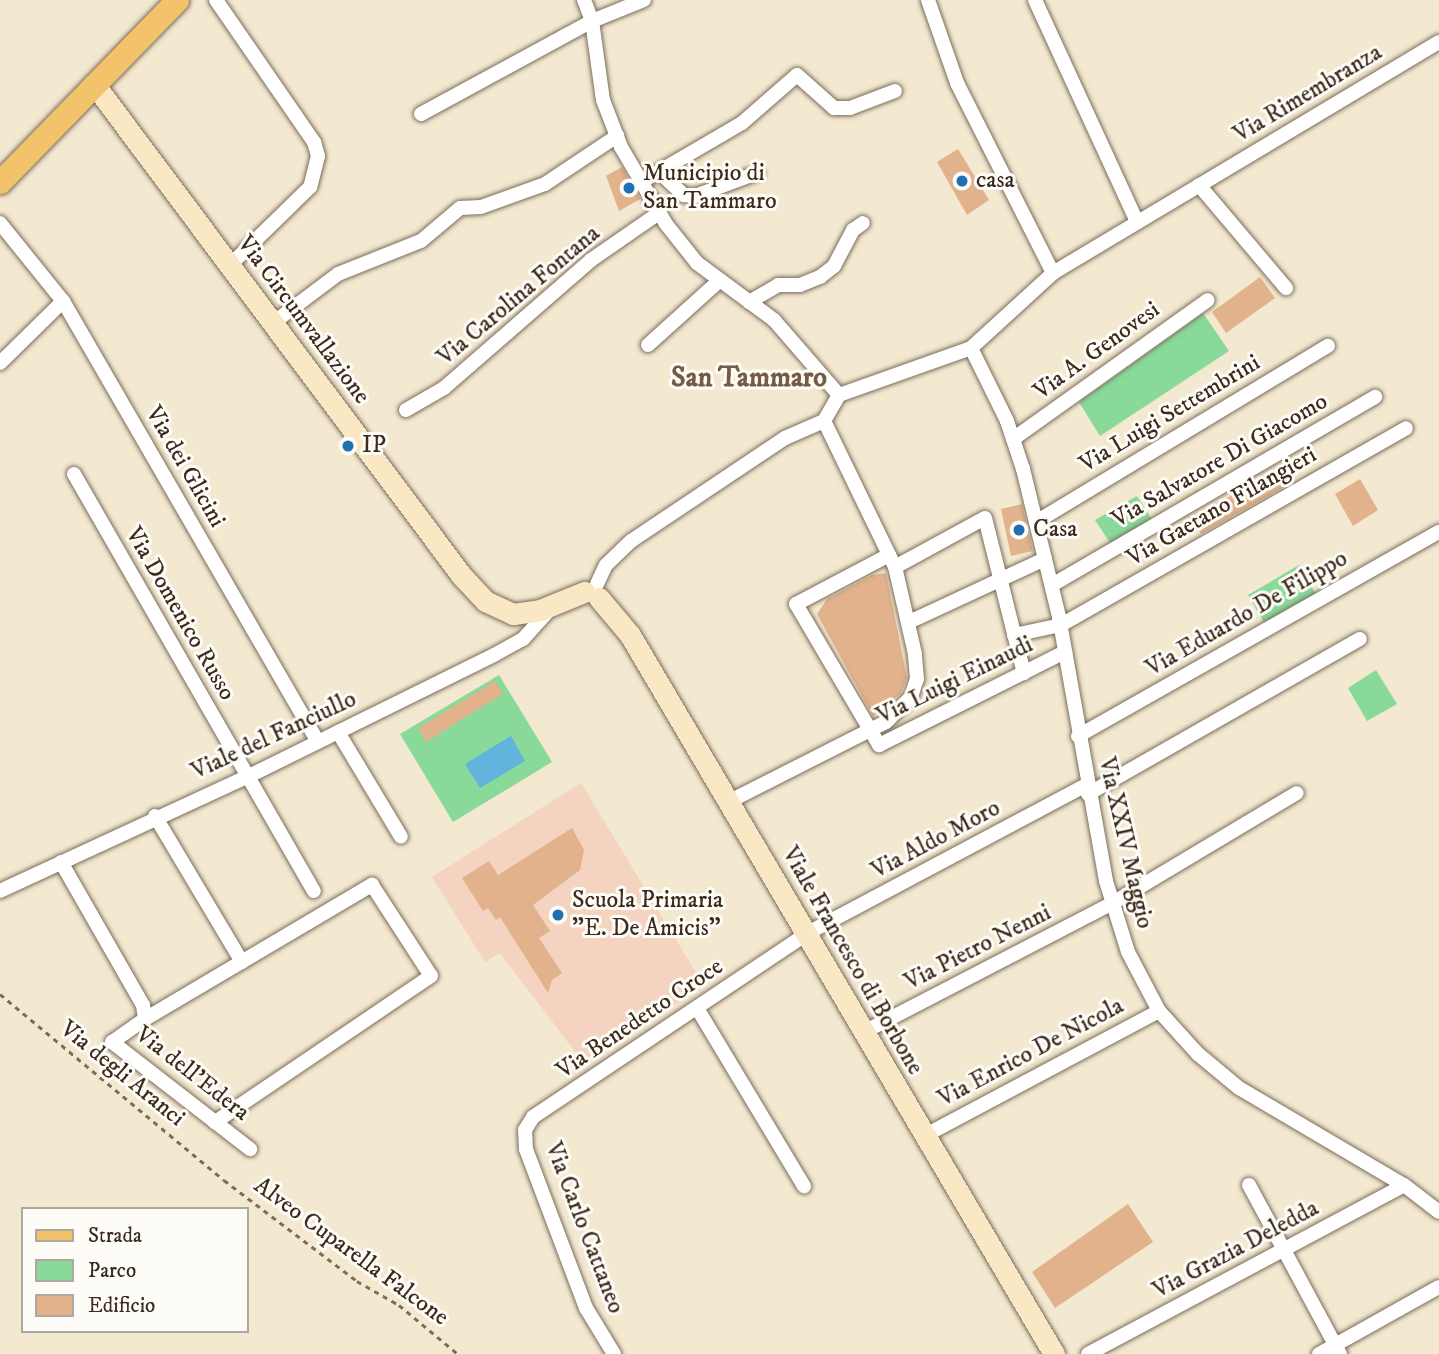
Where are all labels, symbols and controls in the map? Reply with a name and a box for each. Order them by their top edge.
street label: Via Rimembranza [1229,38,1387,150]
place label: Municipio di San Tammaro [643,160,777,216]
place label: casa [976,167,1015,195]
marker: casa [954,173,970,189]
marker: Municipio di San Tammaro [621,180,637,196]
street label: Via Carolina Fontana [432,220,606,372]
street label: Via Circumvallazione [230,230,376,410]
street label: Via A. Genovesi [1028,296,1166,406]
street label: Via Luigi Settembrini [1075,349,1265,479]
district label: San Tammaro [671,361,827,395]
street label: Via Salvatore Di Giacomo [1107,387,1333,535]
street label: Via dei Glicini [139,401,231,533]
place label: IP [362,432,386,460]
marker: IP [340,438,356,454]
street label: Via Gaetano Filangieri [1122,441,1322,573]
place label: Casa [1033,516,1077,544]
street label: Via Domenico Russo [119,522,241,706]
marker: Casa [1011,522,1027,538]
street label: Via Eduardo De Filippo [1141,545,1353,683]
street label: Via Luigi Einaudi [872,631,1038,731]
street label: Viale del Fanciullo [187,685,361,787]
street label: Via XXIV Maggio [1091,755,1159,931]
street label: Via Aldo Moro [867,794,1005,886]
street label: Viale Francesco di Borbone [775,842,929,1080]
place label: Scuola Primaria "E. De Amicis" [572,887,723,943]
street label: Via Pietro Nenni [900,899,1056,997]
marker: Scuola Primaria "E. De Amicis" [550,907,566,923]
street label: Via Benedetto Croce [551,953,729,1085]
street label: Via Enrico De Nicola [933,992,1129,1114]
street label: Via degli Aranci [54,1015,190,1133]
street label: Via dell'Edera [129,1020,255,1128]
street label: Via Carlo Cattaneo [538,1138,630,1318]
street label: Alveo Cuparella Falcone [248,1172,454,1332]
street label: Via Grazia Deledda [1148,1194,1324,1306]
legend [21,1207,248,1333]
text: Strada [88,1223,142,1249]
text: Parco [88,1258,136,1284]
text: Edificio [88,1293,155,1319]

